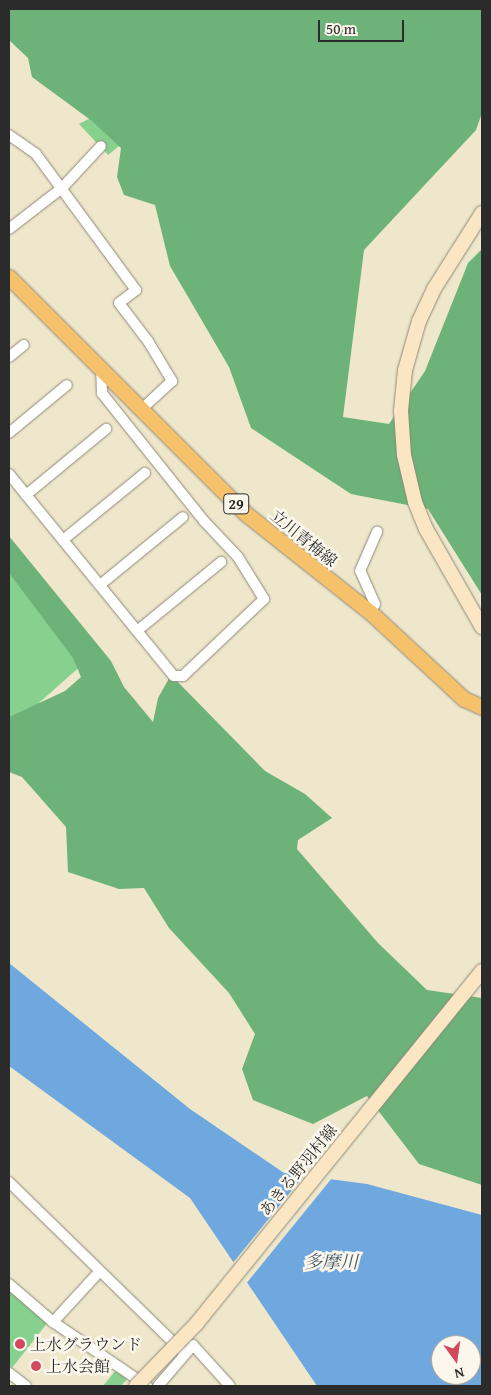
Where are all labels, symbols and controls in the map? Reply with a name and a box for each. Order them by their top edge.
scale bar [321,10,407,42]
text: 50 m [326,18,356,39]
road number: 29 [222,492,250,516]
street label: 立川青梅線 [267,505,341,571]
street label: あきる野羽村線 [255,1120,341,1220]
water label: 多摩川 [304,1251,358,1273]
place label: 上水グラウンド [30,1334,142,1354]
north arrow [431,1335,481,1385]
marker: 上水グラウンド [14,1338,26,1350]
place label: 上水会館 [46,1356,110,1376]
marker: 上水会館 [30,1360,42,1372]
text: N [452,1363,466,1384]

